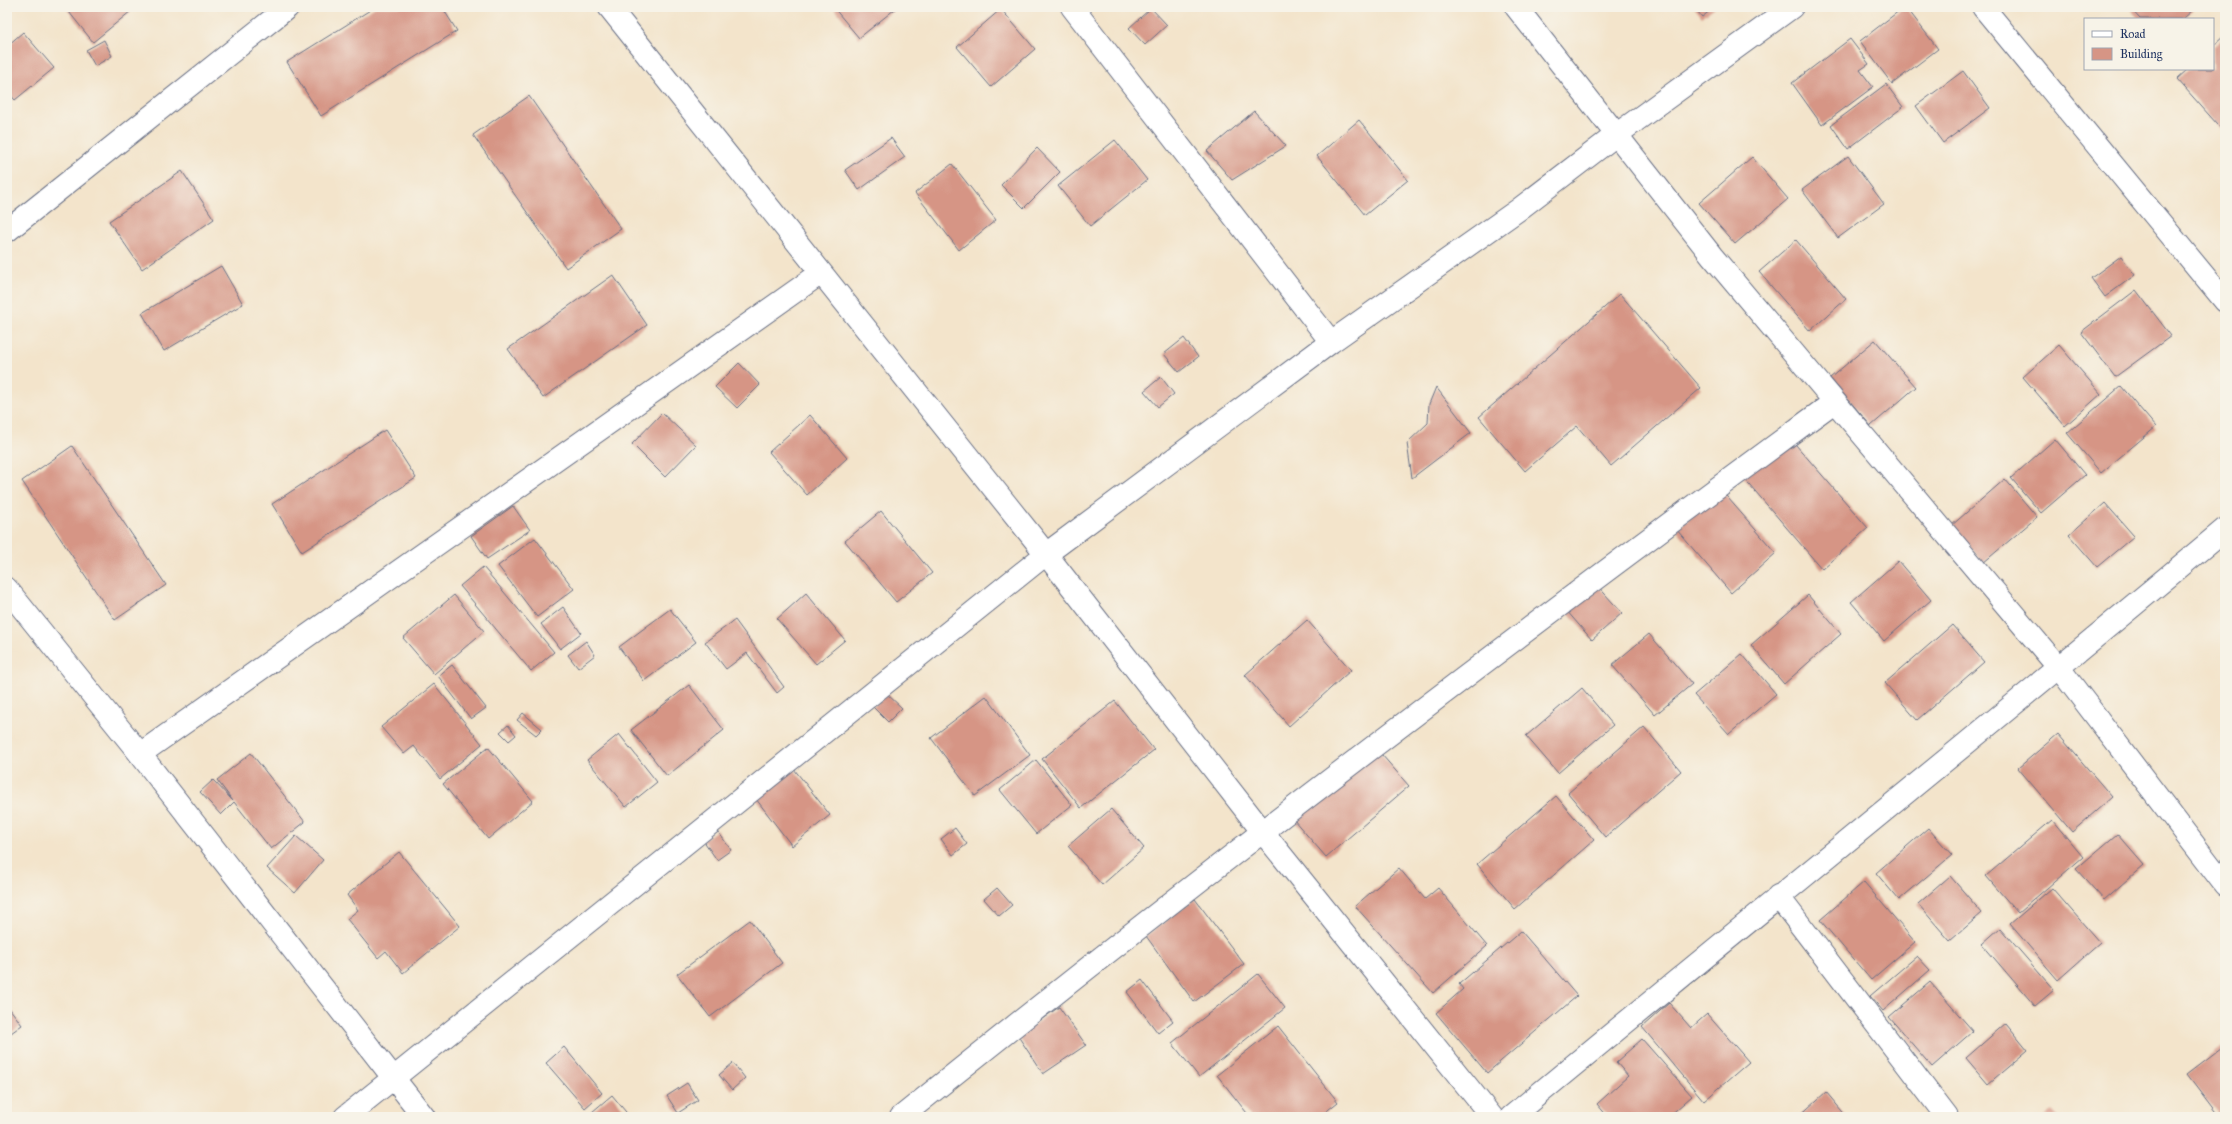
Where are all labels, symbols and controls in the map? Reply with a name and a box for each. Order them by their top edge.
legend [2084,18,2214,70]
text: Road [2120,27,2146,41]
text: Building [2120,47,2163,62]

